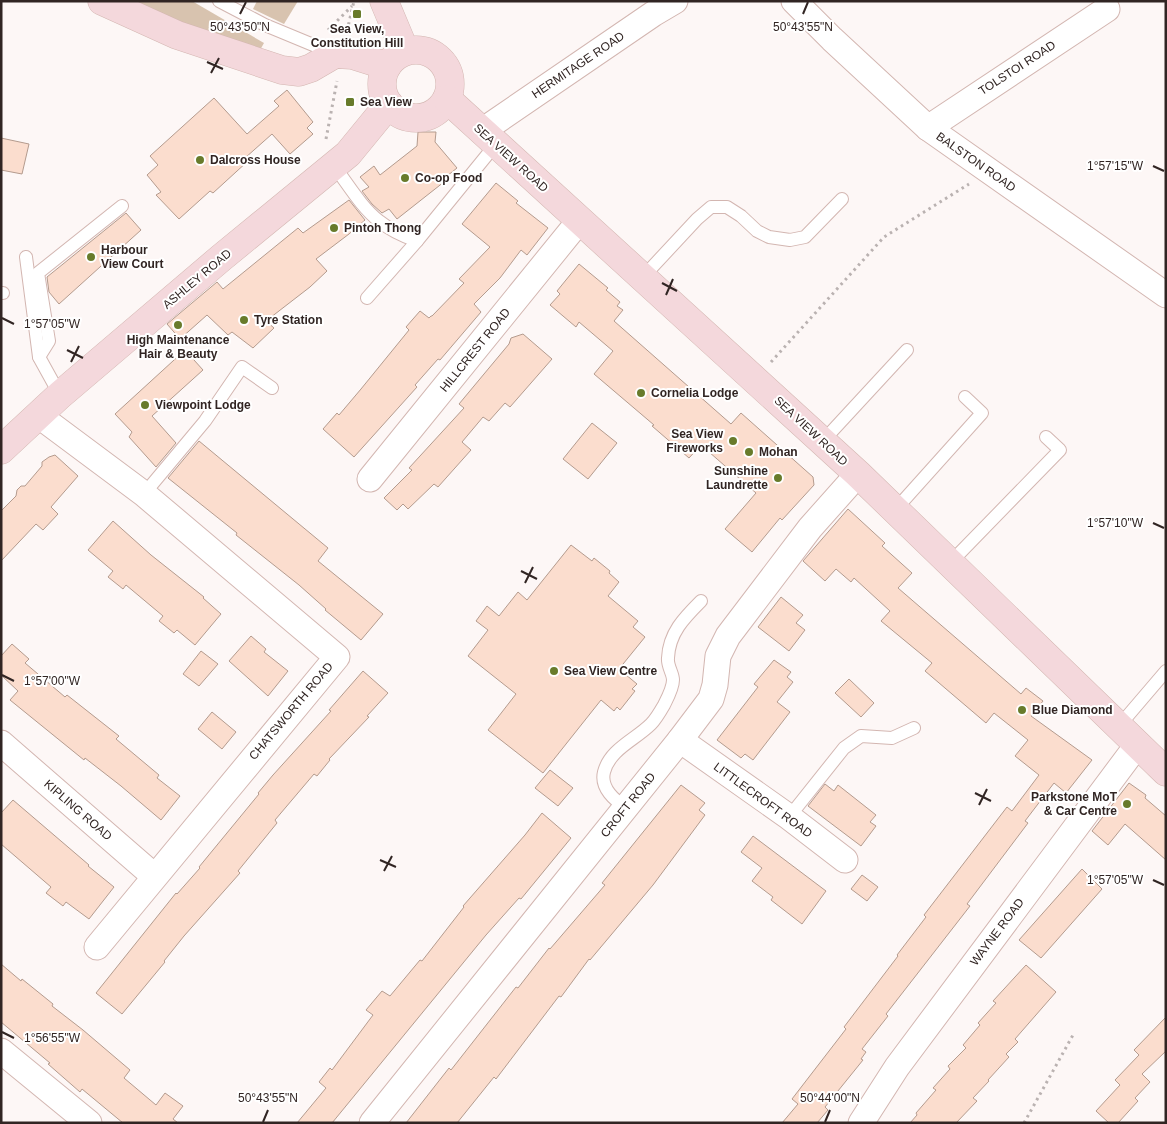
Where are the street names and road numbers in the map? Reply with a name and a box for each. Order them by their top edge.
street label: HERMITAGE ROAD [529,29,627,101]
street label: TOLSTOI ROAD [976,38,1058,98]
street label: SEA VIEW ROAD [471,121,551,195]
street label: BALSTON ROAD [934,129,1019,195]
street label: ASHLEY ROAD [160,246,234,312]
street label: HILLCREST ROAD [437,305,513,395]
street label: SEA VIEW ROAD [771,393,851,469]
street label: CHATSWORTH ROAD [246,659,336,763]
street label: LITTLECROFT ROAD [711,760,815,841]
street label: CROFT ROAD [598,770,659,840]
street label: KIPLING ROAD [41,777,115,843]
street label: WAYNE ROAD [967,895,1027,968]

